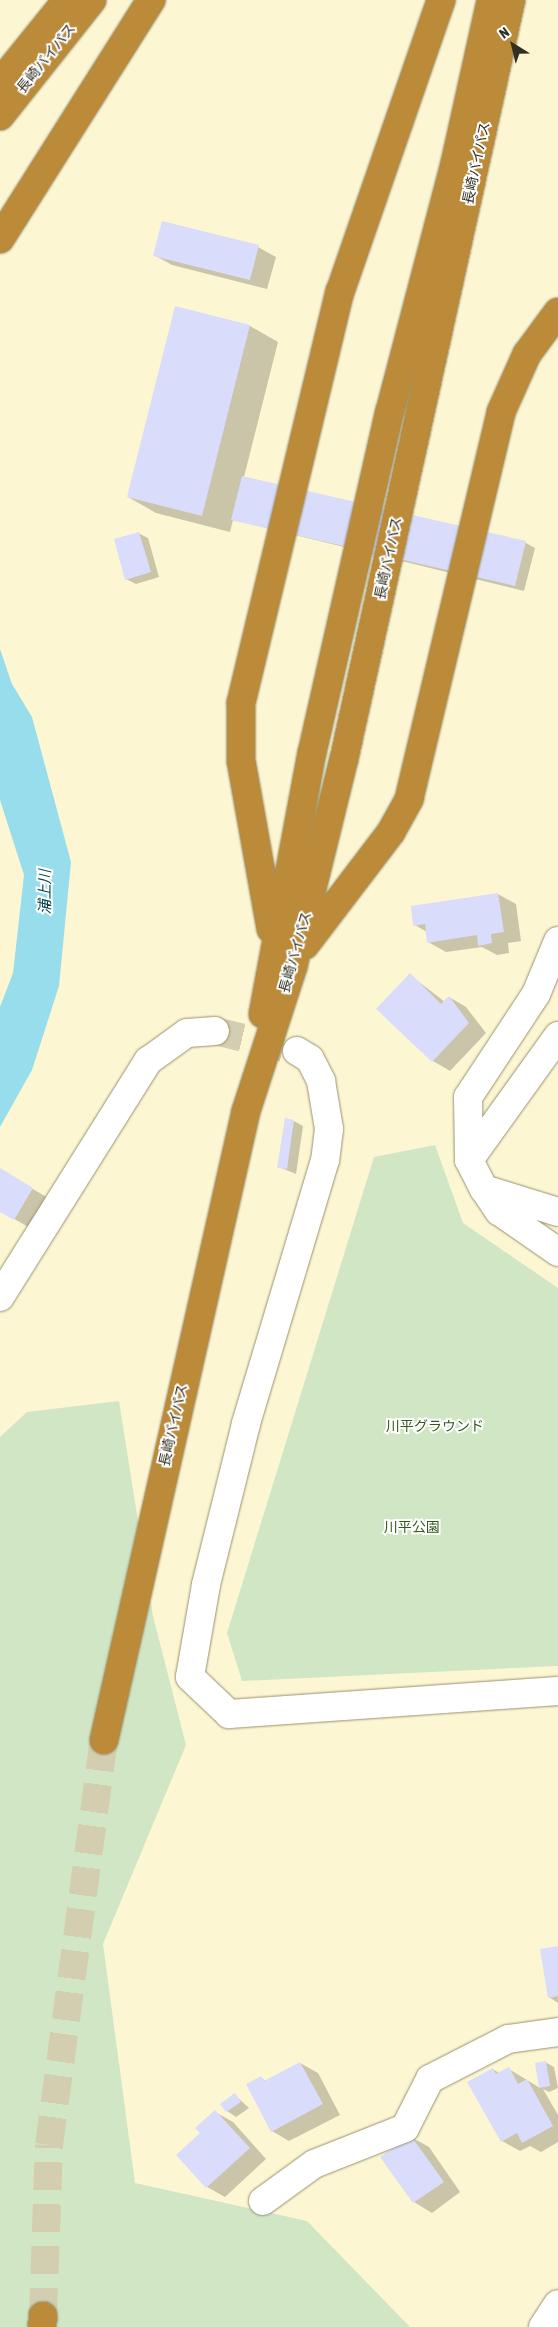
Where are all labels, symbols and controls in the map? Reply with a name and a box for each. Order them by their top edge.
street label: 長崎バイパス [13,20,79,96]
north arrow [488,20,538,70]
text: N [496,24,512,42]
street label: 長崎バイパス [459,120,493,206]
street label: 長崎バイパス [371,515,405,601]
water label: 浦上川 [36,870,54,914]
street label: 長崎バイパス [275,909,315,995]
street label: 長崎バイパス [155,1382,191,1468]
park label: 川平グラウンド [386,1418,484,1434]
park label: 川平公園 [384,1519,440,1535]

